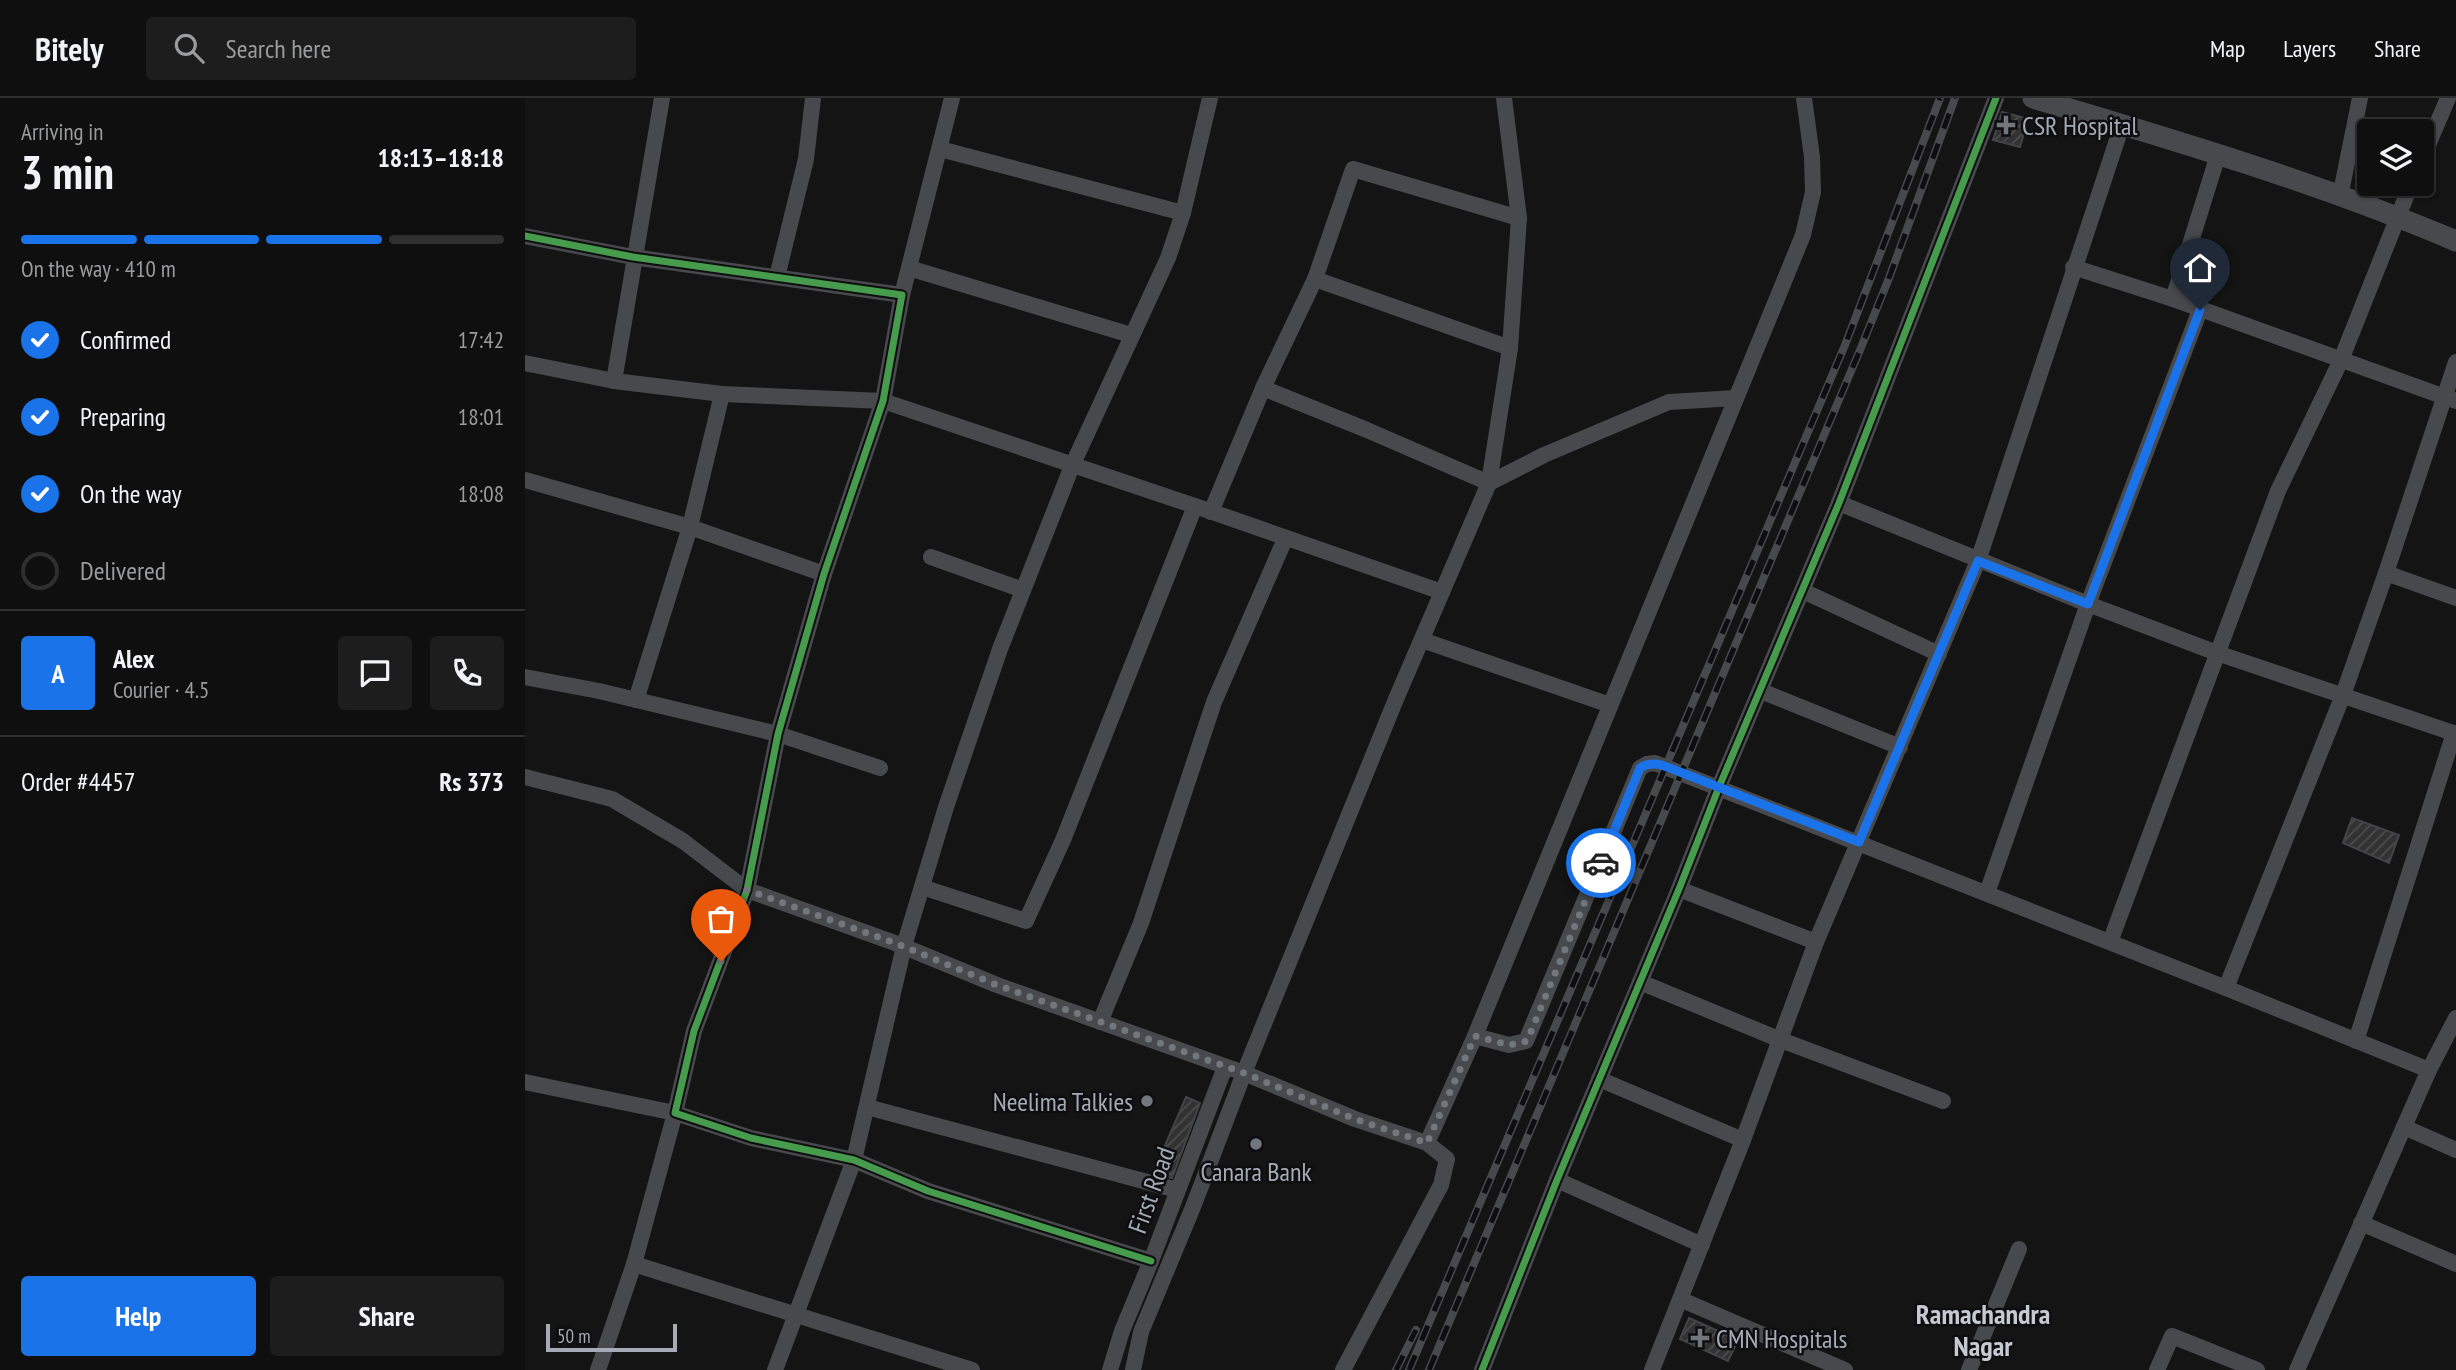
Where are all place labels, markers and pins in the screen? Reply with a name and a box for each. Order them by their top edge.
place label: CSR Hospital [2022,109,2138,142]
marker: CSR Hospital [1996,115,2016,135]
pin [2170,238,2230,310]
pin [691,889,751,961]
place label: Neelima Talkies [993,1085,1133,1118]
marker: Neelima Talkies [1139,1093,1155,1109]
marker: Canara Bank [1248,1136,1264,1152]
place label: Canara Bank [1201,1155,1311,1188]
place label: CMN Hospitals [1716,1322,1847,1355]
marker: CMN Hospitals [1690,1328,1710,1348]

